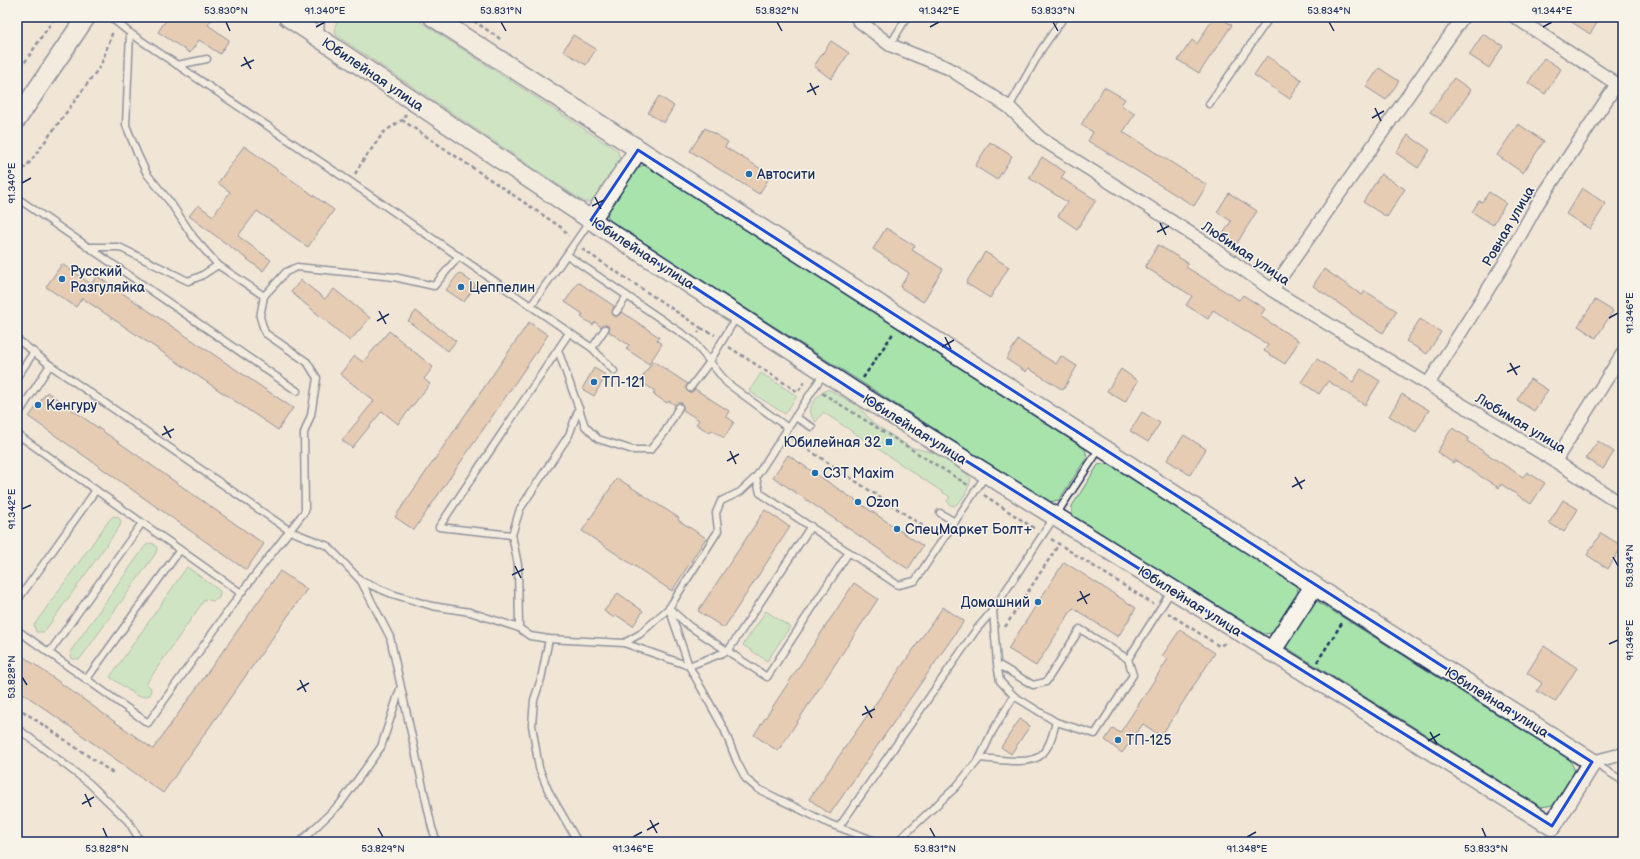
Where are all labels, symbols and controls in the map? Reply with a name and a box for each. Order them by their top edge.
text: 53.830°N [204,5,248,17]
text: 91.340°E [305,5,346,17]
text: 53.831°N [480,5,522,17]
text: 53.832°N [755,5,799,17]
text: 91.342°E [919,5,960,17]
text: 53.833°N [1031,5,1075,17]
text: 53.834°N [1307,5,1351,17]
text: 91.344°E [1532,5,1573,17]
street label: Юбилейная улица [318,34,428,115]
text: 91.340°E [6,162,18,203]
place label: Автосити [756,166,815,183]
marker: Автосити [744,169,754,179]
street label: Ровная улица [1479,182,1539,269]
street label: Юбилейная улица [588,214,698,293]
street label: Любимая улица [1198,217,1294,290]
place label: Русский Разгуляйка [70,263,146,296]
marker: Русский Разгуляйка [57,274,67,284]
place label: Цеппелин [469,279,535,296]
marker: Цеппелин [456,282,466,292]
text: 91.346°E [1624,292,1636,333]
place label: ТП-121 [602,374,645,391]
marker: ТП-121 [589,377,599,387]
street label: Любимая улица [1472,389,1570,458]
street label: Юбилейная улица [860,391,971,469]
place label: Кенгуру [46,397,98,414]
marker: Кенгуру [33,400,43,410]
place label: Юбилейная 32 [783,434,882,451]
marker: Юбилейная 32 [884,437,894,447]
place label: СЗТ Maxim [823,465,894,482]
marker: СЗТ Maxim [810,468,820,478]
text: 91.342°E [6,488,18,529]
place label: Ozon [866,494,899,511]
marker: Ozon [853,497,863,507]
place label: СпецМаркет Болт+ [905,521,1033,538]
marker: СпецМаркет Болт+ [892,524,902,534]
text: 53.834°N [1624,544,1636,588]
street label: Юбилейная улица [1135,563,1246,641]
place label: Домашний [961,594,1030,611]
marker: Домашний [1033,597,1043,607]
text: 91.348°E [1624,619,1636,660]
text: 53.828°N [6,655,18,699]
street label: Юбилейная улица [1442,664,1553,742]
place label: ТП-125 [1126,732,1171,749]
marker: ТП-125 [1113,735,1123,745]
text: 53.828°N [85,843,129,855]
text: 53.829°N [361,843,405,855]
text: 91.346°E [613,843,654,855]
text: 53.831°N [914,843,956,855]
text: 91.348°E [1227,843,1268,855]
text: 53.833°N [1464,843,1508,855]

